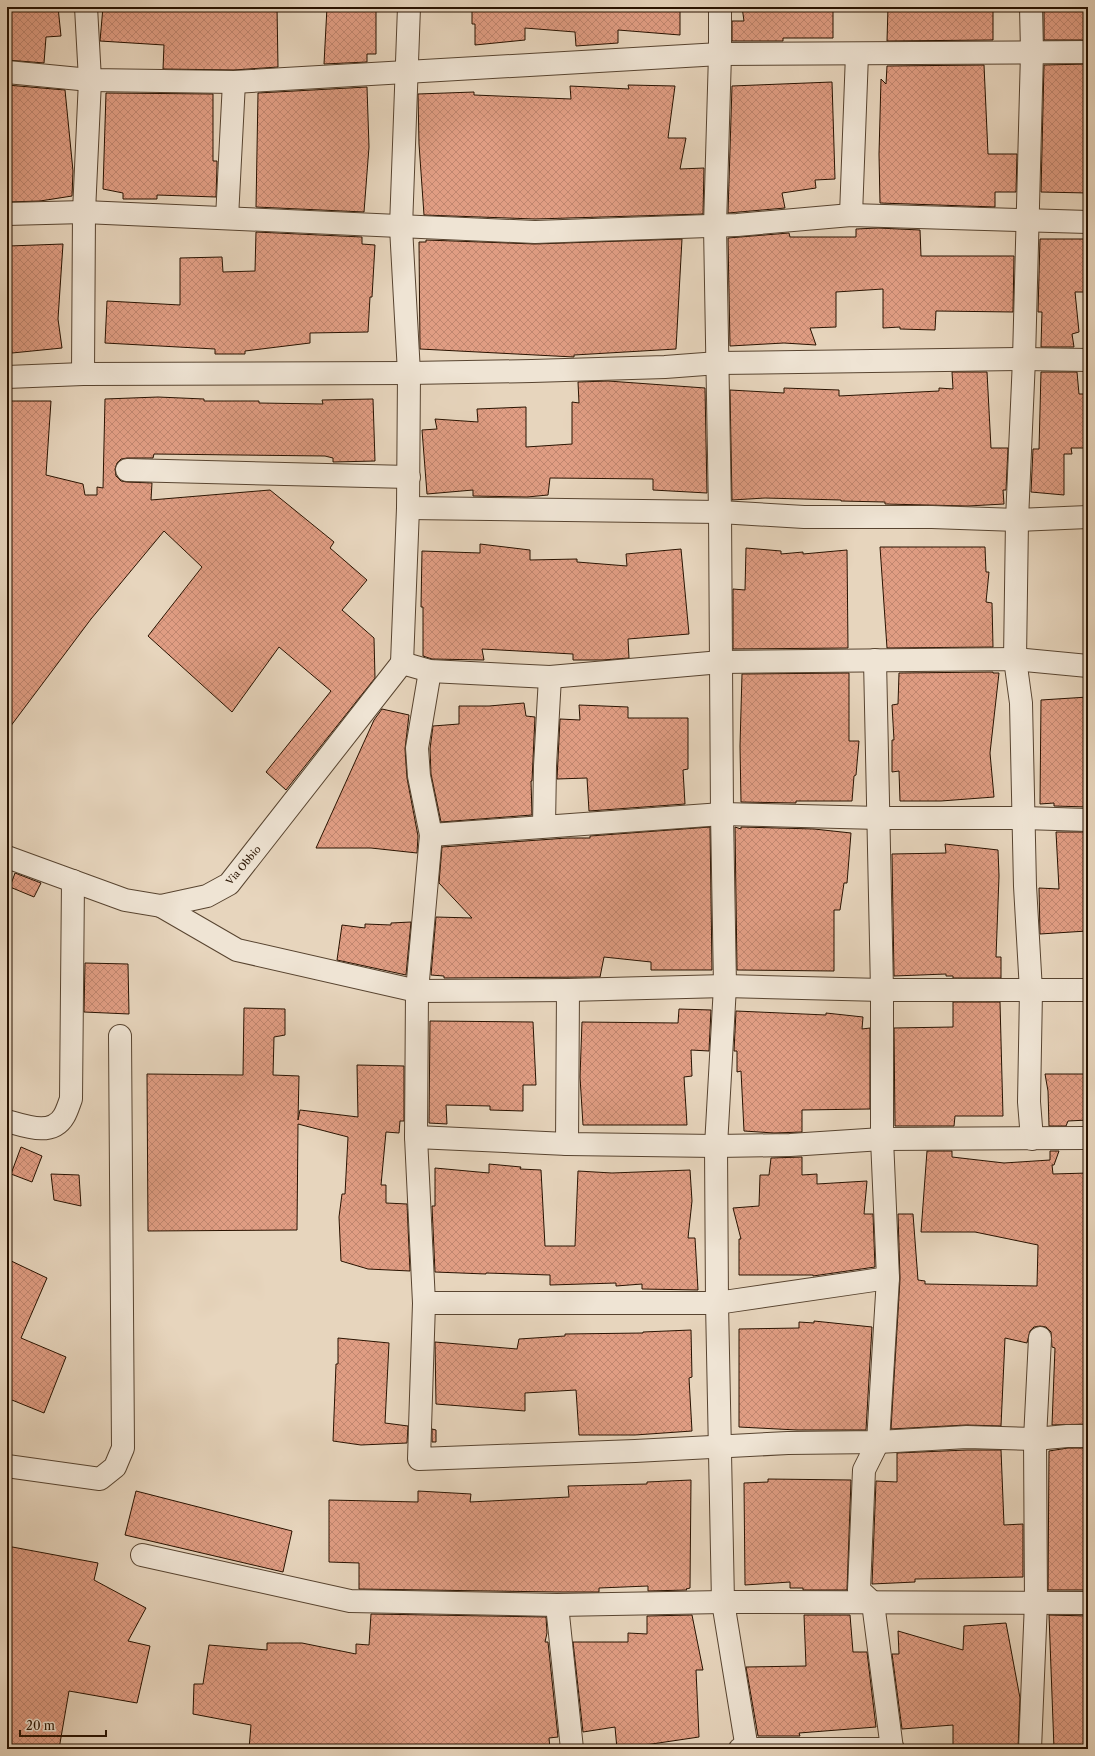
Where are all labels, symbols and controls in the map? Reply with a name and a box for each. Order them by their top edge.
street label: Via Obbio [222,843,264,889]
scale bar [20,1712,106,1738]
text: 20 m [26,1718,55,1733]

